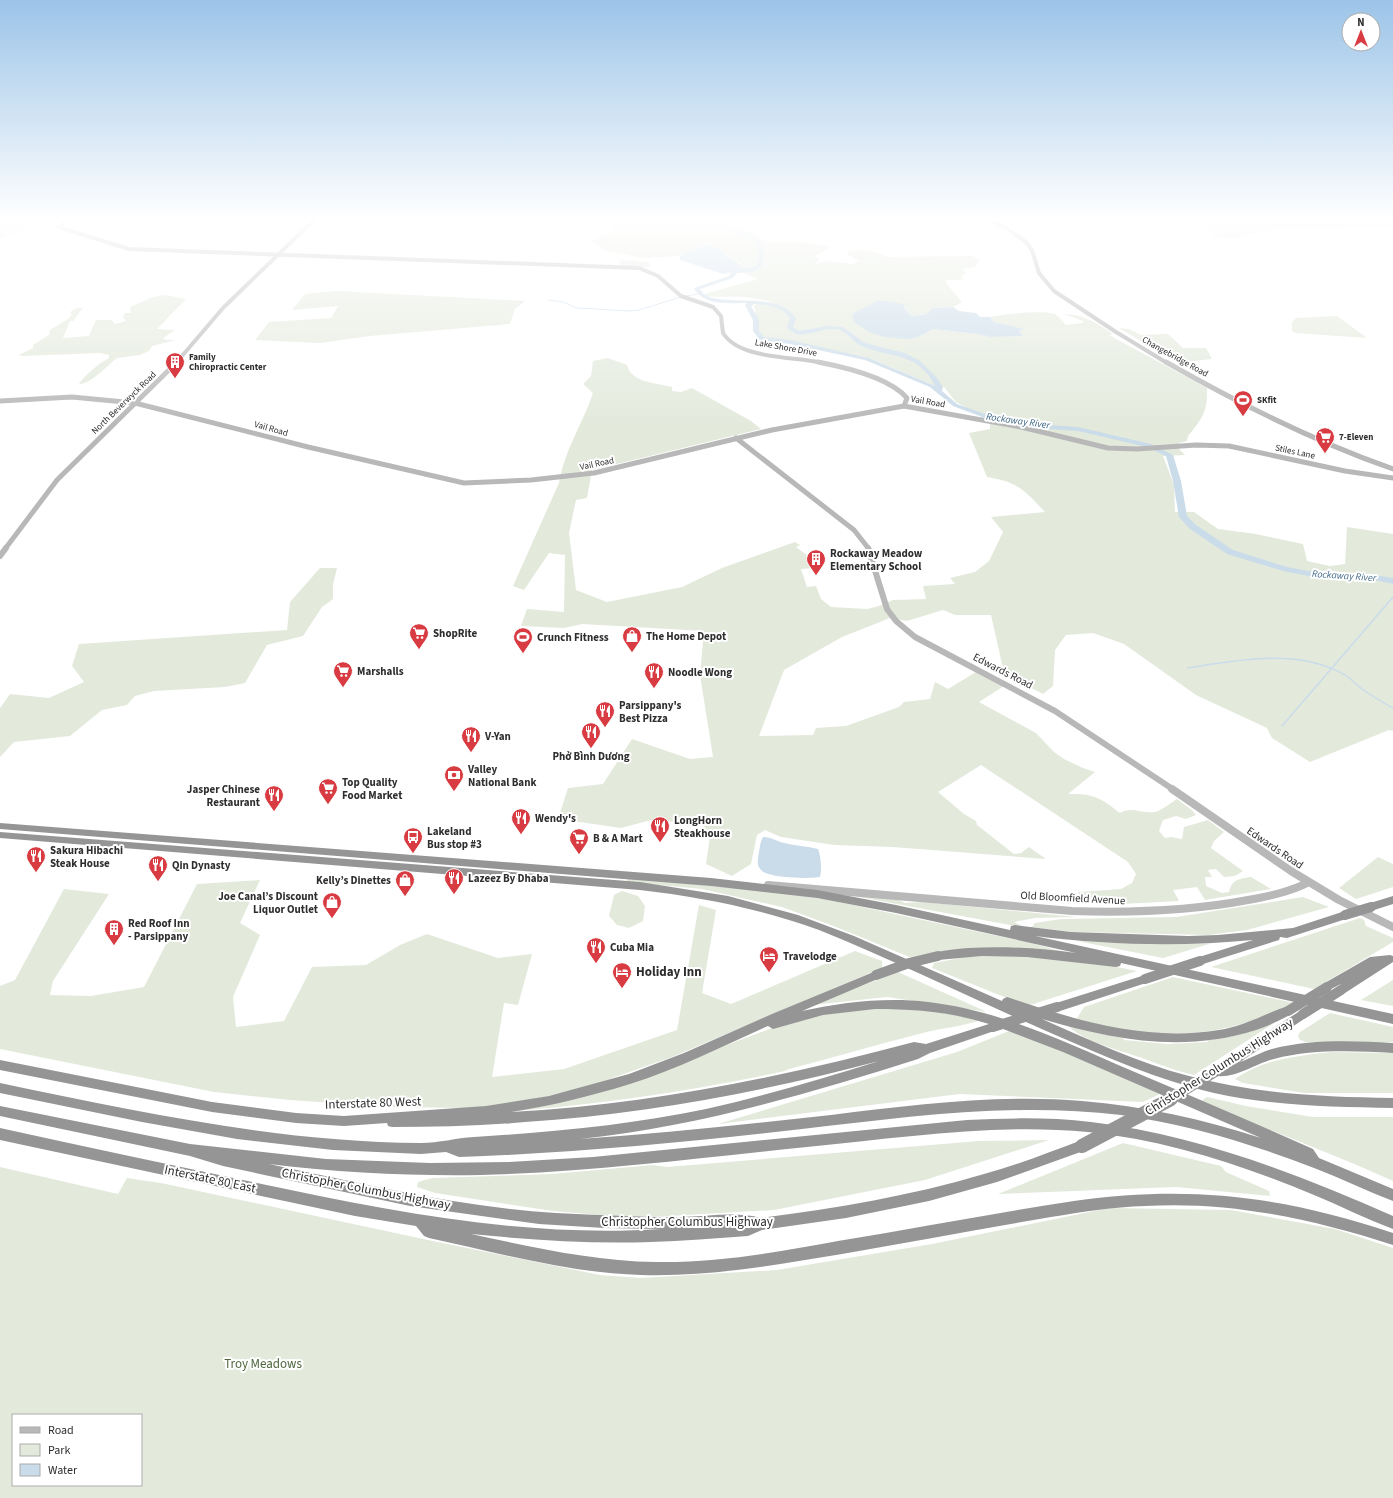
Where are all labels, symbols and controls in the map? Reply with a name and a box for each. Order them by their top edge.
north arrow [1341,12,1381,52]
text: N [1357,15,1365,30]
street label: Changebridge Road [1140,333,1210,381]
street label: Lake Shore Drive [754,336,819,360]
building icon: Family Chiropractic Center [164,351,186,379]
place label: Family Chiropractic Center [189,351,267,374]
street label: North Beverwyck Road [89,369,159,437]
sports icon: SKfit [1232,389,1254,417]
street label: Vail Road [910,393,946,411]
place label: SKfit [1257,394,1277,407]
water label: Rockaway River [985,410,1051,432]
street label: Vail Road [253,418,289,440]
supermarket icon: 7-Eleven [1314,426,1336,454]
place label: 7-Eleven [1339,431,1373,444]
street label: Stiles Lane [1274,441,1317,463]
street label: Vail Road [579,454,615,474]
place label: Rockaway Meadow Elementary School [830,546,923,574]
building icon: Rockaway Meadow Elementary School [805,548,827,576]
water label: Rockaway River [1311,567,1377,585]
supermarket icon: ShopRite [408,622,430,650]
shop icon: The Home Depot [621,625,643,653]
place label: ShopRite [433,626,478,641]
sports icon: Crunch Fitness [512,626,534,654]
place label: The Home Depot [646,629,727,644]
place label: Crunch Fitness [537,630,609,645]
street label: Edwards Road [970,649,1036,693]
supermarket icon: Marshalls [332,660,354,688]
restaurant icon: Noodle Wong [643,661,665,689]
place label: Marshalls [357,664,404,679]
place label: Noodle Wong [668,665,732,680]
place label: Parsippany's Best Pizza [619,698,682,726]
restaurant icon: Parsippany's Best Pizza [594,700,616,728]
restaurant icon: Phở Bình Dương [580,721,602,749]
restaurant icon: V-Yan [460,725,482,753]
place label: V-Yan [484,729,511,744]
place label: Phở Bình Dương [552,749,630,764]
place label: Valley National Bank [467,762,536,790]
bank icon: Valley National Bank [443,764,465,792]
place label: Top Quality Food Market [342,775,403,803]
supermarket icon: Top Quality Food Market [317,777,339,805]
place label: Jasper Chinese Restaurant [187,782,261,810]
restaurant icon: Jasper Chinese Restaurant [263,784,285,812]
restaurant icon: Wendy's [510,807,532,835]
place label: Wendy's [535,811,576,826]
place label: LongHorn Steakhouse [674,813,731,841]
restaurant icon: LongHorn Steakhouse [649,815,671,843]
place label: Lakeland Bus stop #3 [427,824,482,852]
street label: Edwards Road [1244,824,1306,872]
bus stop icon: Lakeland Bus stop #3 [402,826,424,854]
supermarket icon: B & A Mart [568,827,590,855]
place label: B & A Mart [593,831,643,846]
place label: Sakura Hibachi Steak House [50,843,123,871]
restaurant icon: Sakura Hibachi Steak House [25,845,47,873]
restaurant icon: Qin Dynasty [147,854,169,882]
place label: Qin Dynasty [172,858,231,873]
restaurant icon: Lazeez By Dhaba [443,867,465,895]
shop icon: Kelly’s Dinettes [394,869,416,897]
place label: Lazeez By Dhaba [468,871,549,886]
place label: Kelly’s Dinettes [316,873,391,888]
street label: Old Bloomfield Avenue [1020,888,1126,908]
place label: Joe Canal’s Discount Liquor Outlet [218,889,319,917]
shop icon: Joe Canal’s Discount Liquor Outlet [321,891,343,919]
place label: Red Roof Inn - Parsippany [128,916,189,944]
building icon: Red Roof Inn - Parsippany [103,918,125,946]
restaurant icon: Cuba Mia [585,936,607,964]
place label: Cuba Mia [610,940,654,955]
hotel icon: Travelodge [758,945,780,973]
place label: Travelodge [783,949,837,964]
hotel icon: Holiday Inn [611,961,633,989]
place label: Holiday Inn [636,963,702,981]
street label: Christopher Columbus Highway [1141,1014,1297,1120]
street label: Interstate 80 West [325,1092,422,1114]
street label: Interstate 80 East [163,1161,258,1198]
street label: Christopher Columbus Highway [280,1164,452,1214]
street label: Christopher Columbus Highway [601,1213,773,1231]
park label: Troy Meadows [224,1355,302,1373]
legend [12,1414,142,1486]
text: Road [48,1422,74,1439]
text: Park [48,1442,70,1459]
text: Water [48,1462,78,1479]

